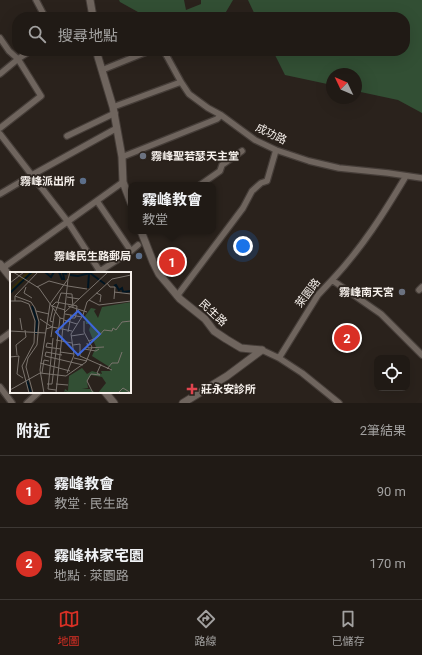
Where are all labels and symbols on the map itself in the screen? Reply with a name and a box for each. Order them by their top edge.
north arrow [326,68,362,104]
street label: 成功路 [253,121,289,147]
place label: 霧峰聖若瑟天主堂 [151,150,239,163]
marker: 霧峰聖若瑟天主堂 [138,151,148,161]
place label: 霧峰派出所 [20,175,75,188]
marker: 霧峰派出所 [78,176,88,186]
your location [233,236,253,256]
pin: 1 [159,247,185,277]
place label: 霧峰民生路郵局 [54,250,131,263]
marker: 霧峰民生路郵局 [134,251,144,261]
inset map [10,272,131,393]
street label: 萊園路 [293,276,323,310]
place label: 霧峰南天宮 [339,286,394,299]
marker: 霧峰南天宮 [397,287,407,297]
street label: 民生路 [196,297,230,329]
pin: 2 [334,323,360,353]
marker: 莊永安診所 [186,383,198,395]
place label: 莊永安診所 [201,383,256,396]

